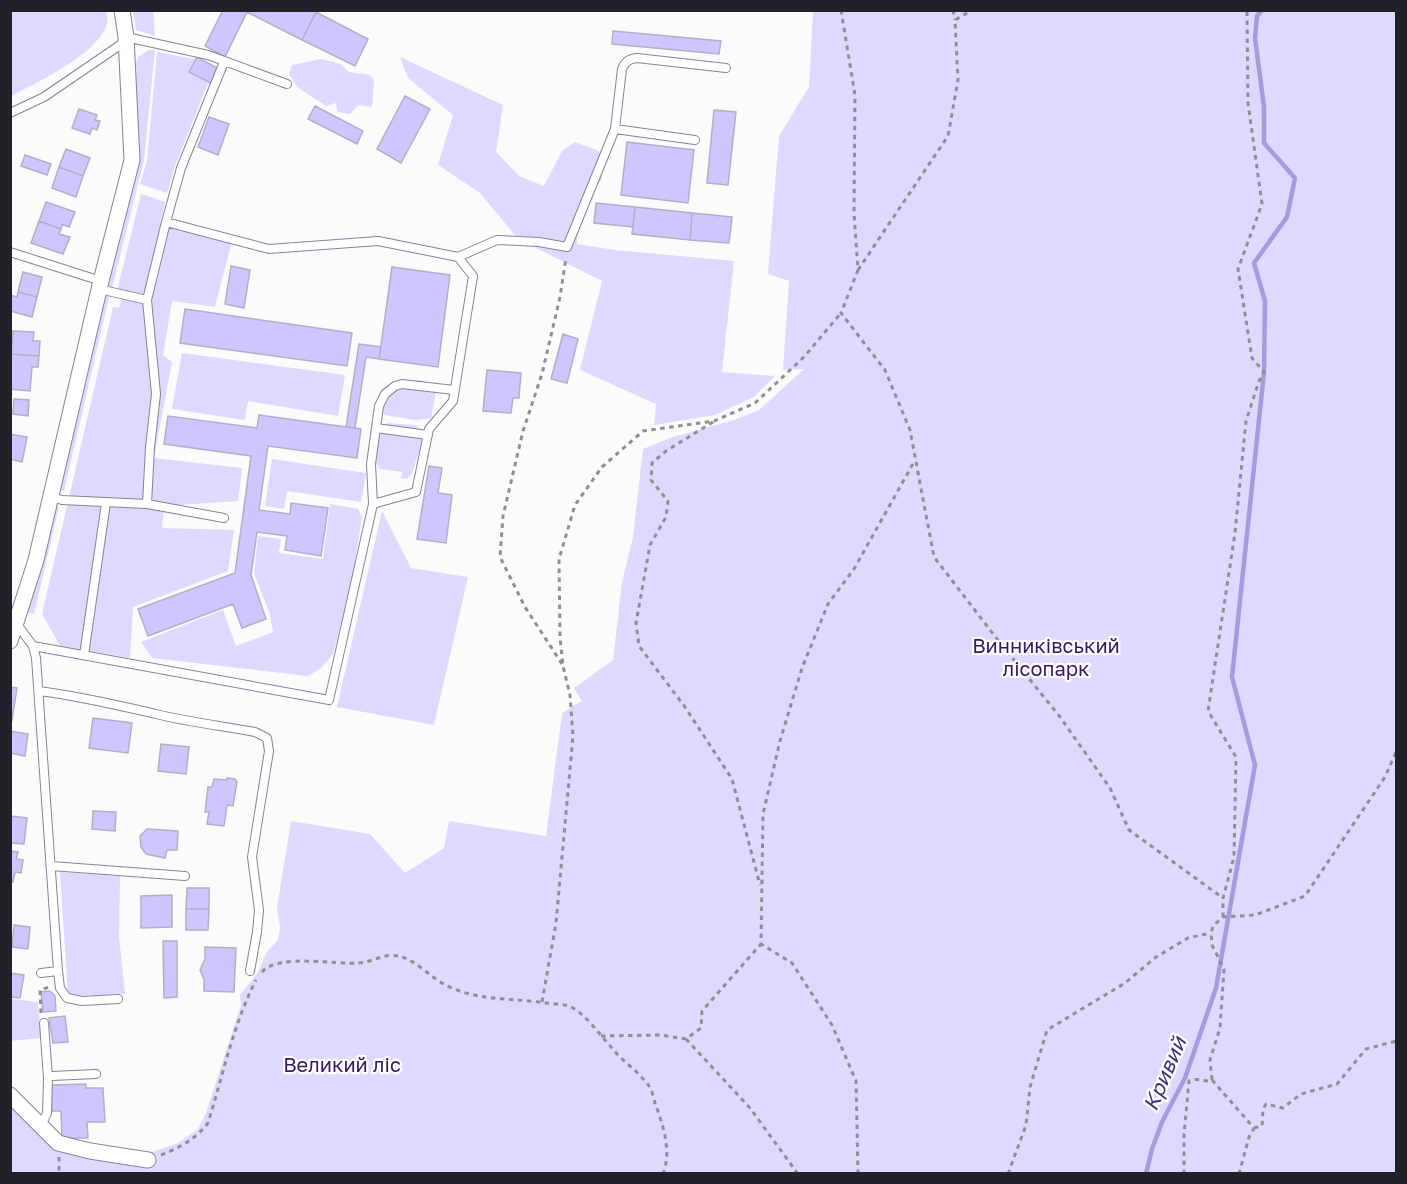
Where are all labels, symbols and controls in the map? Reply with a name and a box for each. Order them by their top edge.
park label: Винниківський лісопарк [972,633,1120,680]
water label: Кривий [1137,1032,1192,1115]
park label: Великий ліс [283,1052,401,1076]

